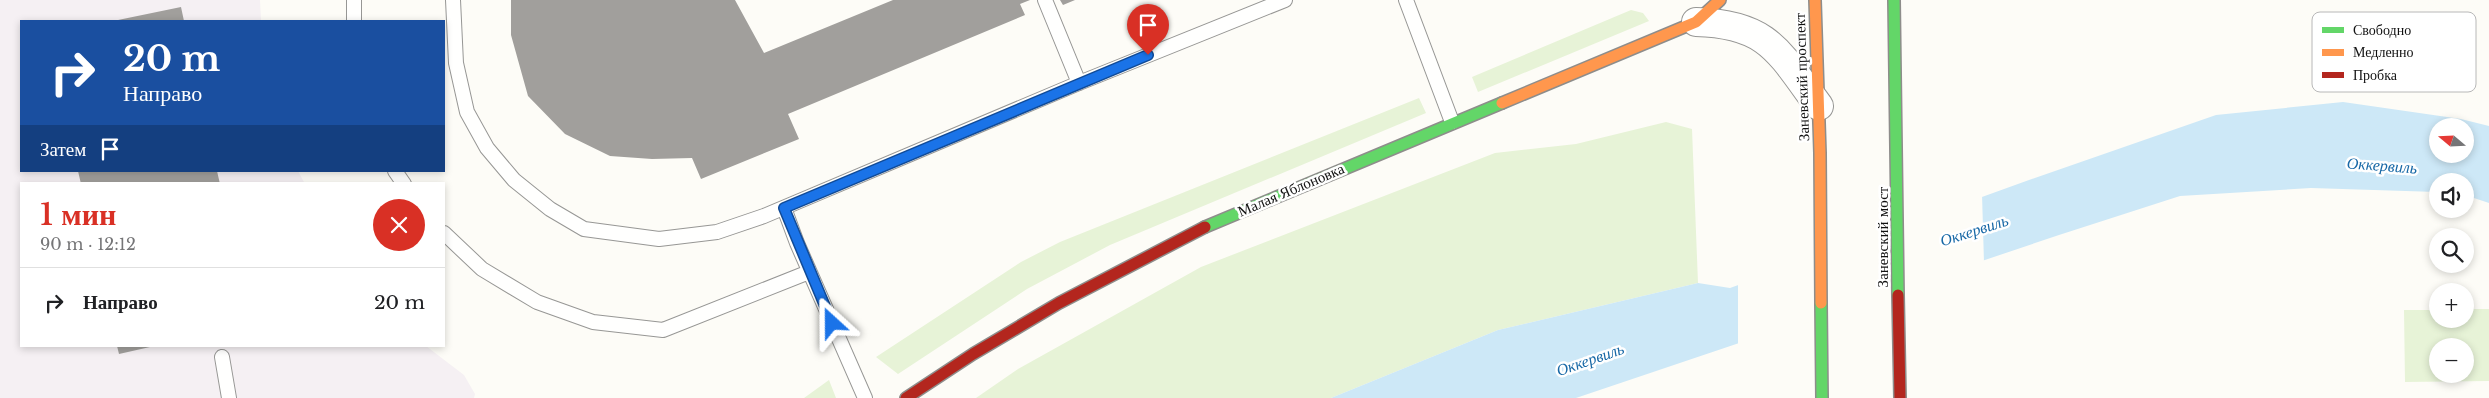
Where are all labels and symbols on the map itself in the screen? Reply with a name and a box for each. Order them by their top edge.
pin [1127,4,1169,55]
street label: Заневский проспект [1790,12,1813,142]
legend [2312,12,2476,92]
text: Свободно [2353,21,2411,39]
text: Медленно [2353,43,2414,61]
text: Пробка [2353,66,2398,84]
north arrow [2429,118,2474,162]
water label: Оккервиль [2346,153,2418,177]
street label: Малая Яблоновка [1235,158,1347,221]
street label: Заневский мост [1873,186,1892,287]
water label: Оккервиль [1937,210,2011,250]
position arrow [805,296,857,348]
water label: Оккервиль [1553,338,1627,380]

